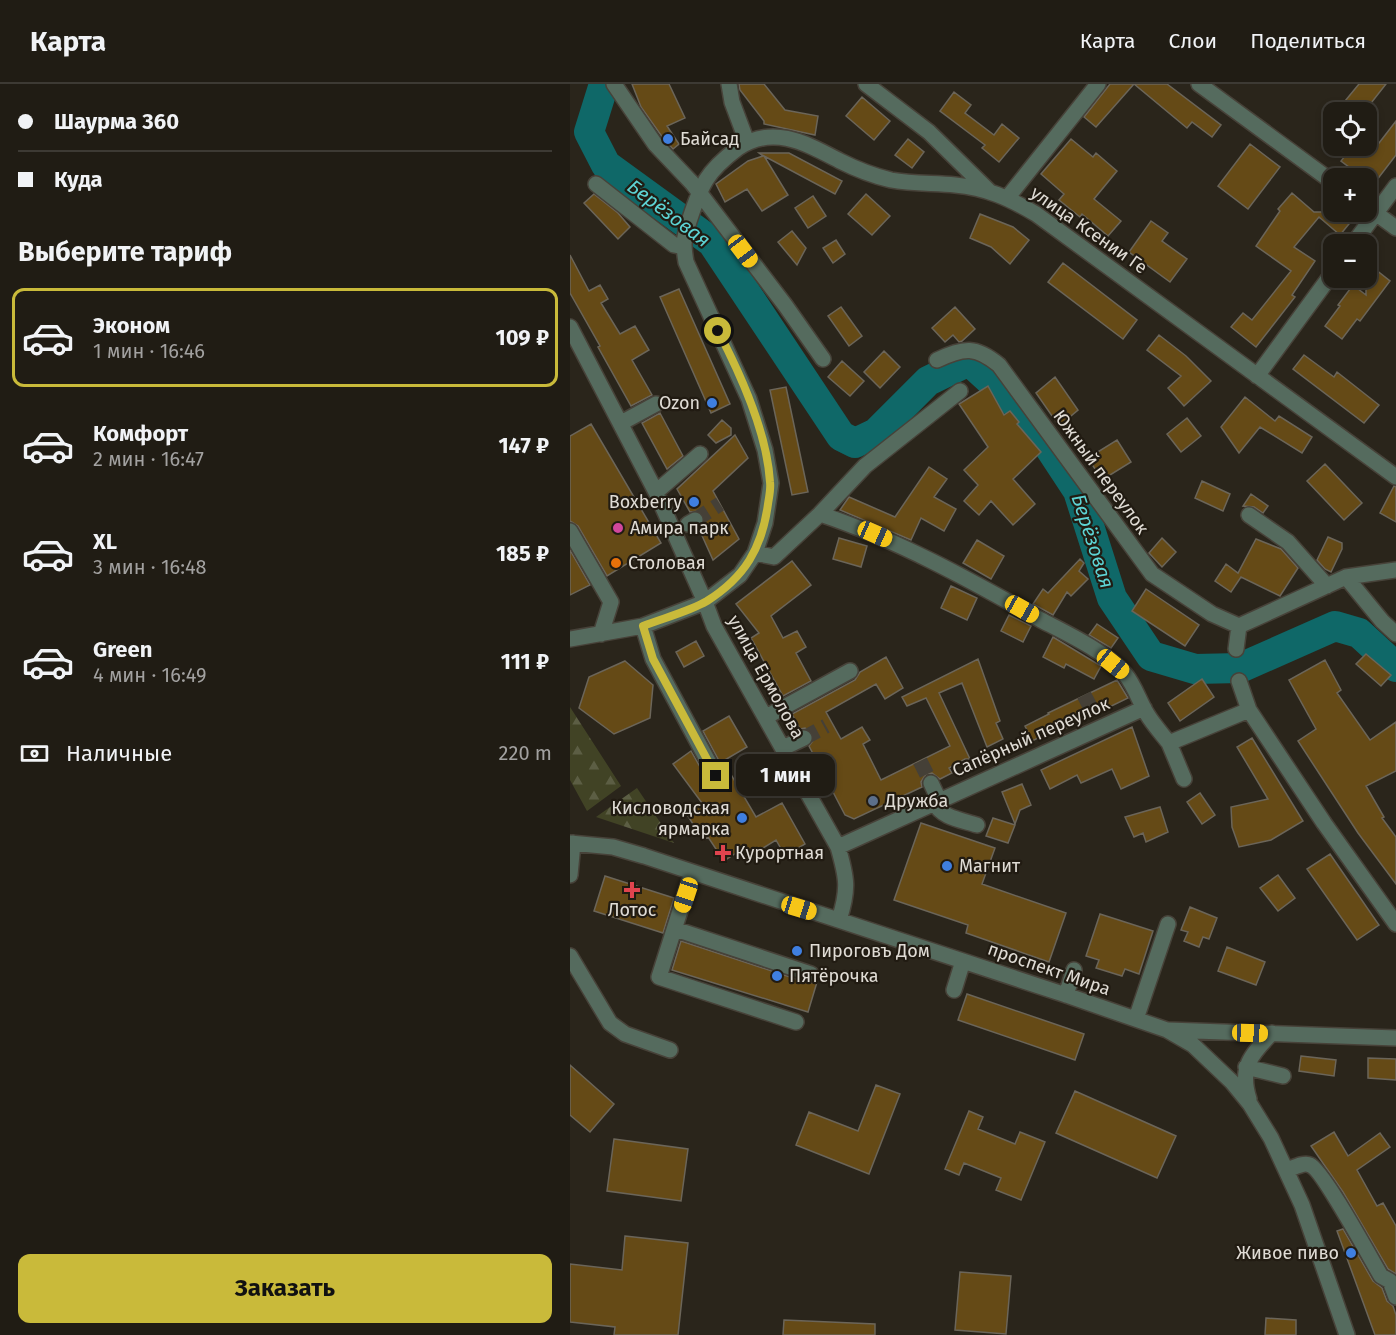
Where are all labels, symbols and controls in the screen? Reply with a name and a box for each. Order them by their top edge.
text: Карта [30,25,106,58]
text: Карта [1080,28,1136,54]
text: Слои [1169,28,1217,54]
text: Поделиться [1250,28,1366,54]
map controls [1323,102,1377,288]
button: locate [1323,102,1377,156]
text: Шаурма 360 [54,108,179,135]
place label: Байсад [680,128,739,150]
marker: Байсад [661,132,675,146]
text: Куда [54,166,103,193]
button: + [1323,168,1377,222]
water label: Берёзовая [623,174,715,252]
street label: улица Ксении Ге [1026,182,1152,278]
car [725,231,761,271]
button: − [1323,234,1377,288]
text: Выберите тариф [18,236,232,268]
icon: car [21,311,75,365]
text: Эконом [93,312,170,339]
route start [704,317,731,344]
text: 109 ₽ [496,324,549,351]
text: 1 мин · 16:46 [93,339,205,363]
place label: Ozon [659,392,700,414]
marker: Ozon [705,396,719,410]
street label: Южный переулок [1049,406,1154,539]
icon: car [21,419,75,473]
text: Комфорт [93,420,188,447]
text: 147 ₽ [498,432,549,459]
text: 2 мин · 16:47 [93,447,204,471]
place label: Boxberry [609,491,682,513]
water label: Берёзовая [1066,491,1120,591]
marker: Boxberry [687,495,701,509]
place label: Амира парк [630,517,729,539]
car [855,518,895,550]
marker: Амира парк [611,521,625,535]
icon: car [21,527,75,581]
text: XL [93,528,117,555]
text: 185 ₽ [496,540,549,567]
place label: Столовая [628,552,706,574]
text: 3 мин · 16:48 [93,555,207,579]
marker: Столовая [609,556,623,570]
car [1002,592,1042,626]
street label: улица Ермолова [723,611,809,743]
icon: car [21,635,75,689]
text: Green [93,636,152,663]
car [1093,646,1133,682]
text: 111 ₽ [501,648,549,675]
text: 4 мин · 16:49 [93,663,206,687]
street label: Сапёрный переулок [949,692,1114,782]
icon: cash [18,737,51,770]
text: Наличные [66,740,172,767]
text: 220 m [499,741,552,765]
callout: 1 мин [737,755,836,797]
route end [702,762,729,789]
text: 1 мин [760,763,811,787]
place label: Дружба [884,790,948,812]
marker: Дружба [866,794,880,808]
place label: Кисловодская ярмарка [611,797,730,840]
marker: Кисловодская ярмарка [735,811,749,825]
place label: Курортная [735,842,824,864]
marker: Курортная [716,846,730,860]
place label: Магнит [959,855,1021,877]
marker: Магнит [940,859,954,873]
car [672,875,700,915]
marker: Лотос [625,883,639,897]
car [779,894,819,922]
place label: Лотос [608,899,657,921]
street label: проспект Мира [985,938,1113,1000]
place label: Пироговъ Дом [809,940,930,962]
marker: Пироговъ Дом [790,944,804,958]
place label: Пятёрочка [789,965,879,987]
marker: Пятёрочка [770,969,784,983]
car [1232,1023,1268,1043]
place label: Живое пиво [1236,1242,1339,1264]
marker: Живое пиво [1344,1246,1358,1260]
button: Заказать [18,1254,552,1323]

